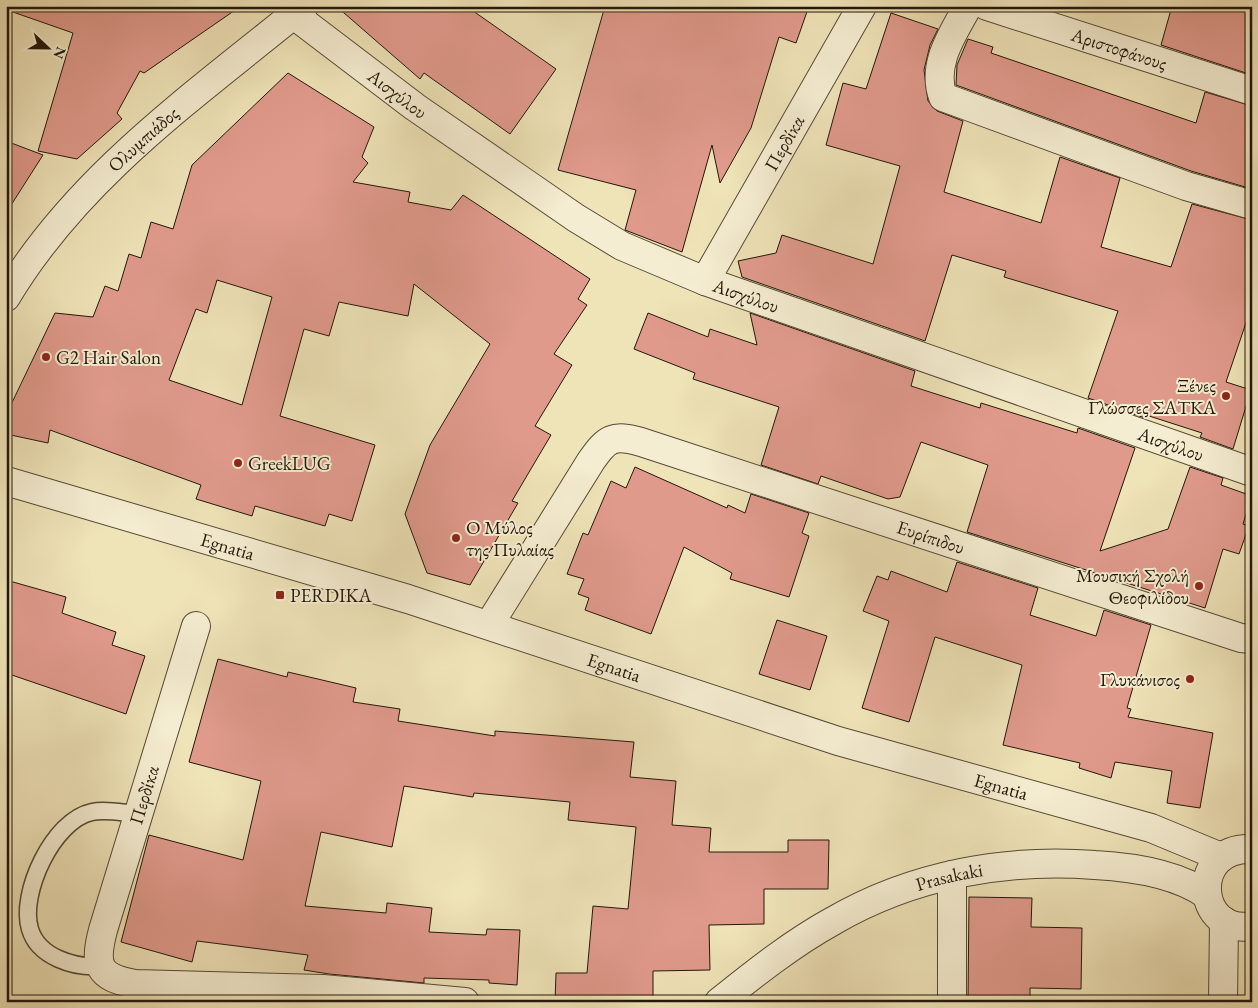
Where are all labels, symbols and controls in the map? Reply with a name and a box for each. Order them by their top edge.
street label: Αριστοφάνους [1067,21,1170,76]
north arrow [22,22,72,72]
text: N [49,44,71,62]
street label: Αισχύλου [362,63,432,124]
street label: Ολυμπιάδος [102,100,183,177]
street label: Περδίκα [758,110,810,175]
street label: Αισχύλου [709,272,782,318]
place label: G2 Hair Salon [56,345,161,370]
marker: G2 Hair Salon [40,351,52,363]
place label: Ξένες Γλώσσες ΣΑΤΚΑ [1088,373,1217,420]
marker: Ξένες Γλώσσες ΣΑΤΚΑ [1220,390,1232,402]
street label: Αισχύλου [1134,420,1207,467]
place label: GreekLUG [248,451,331,476]
marker: GreekLUG [232,457,244,469]
street label: Ευρίπιδου [894,514,968,559]
place label: Ο Μύλος της Πυλαίας [466,515,554,562]
street label: Egnatia [198,526,258,566]
marker: Ο Μύλος της Πυλαίας [450,532,462,544]
place label: Μουσική Σχολή Θεοφιλίδου [1076,563,1189,610]
marker: Μουσική Σχολή Θεοφιλίδου [1193,580,1205,592]
place label: PERDIKA [290,583,372,608]
marker: PERDIKA [274,589,286,601]
street label: Egnatia [584,647,644,688]
place label: Γλυκάνισος [1100,667,1180,692]
marker: Γλυκάνισος [1184,673,1196,685]
street label: Περδίκα [123,762,165,827]
street label: Egnatia [971,767,1031,806]
street label: Prasakaki [912,857,985,896]

